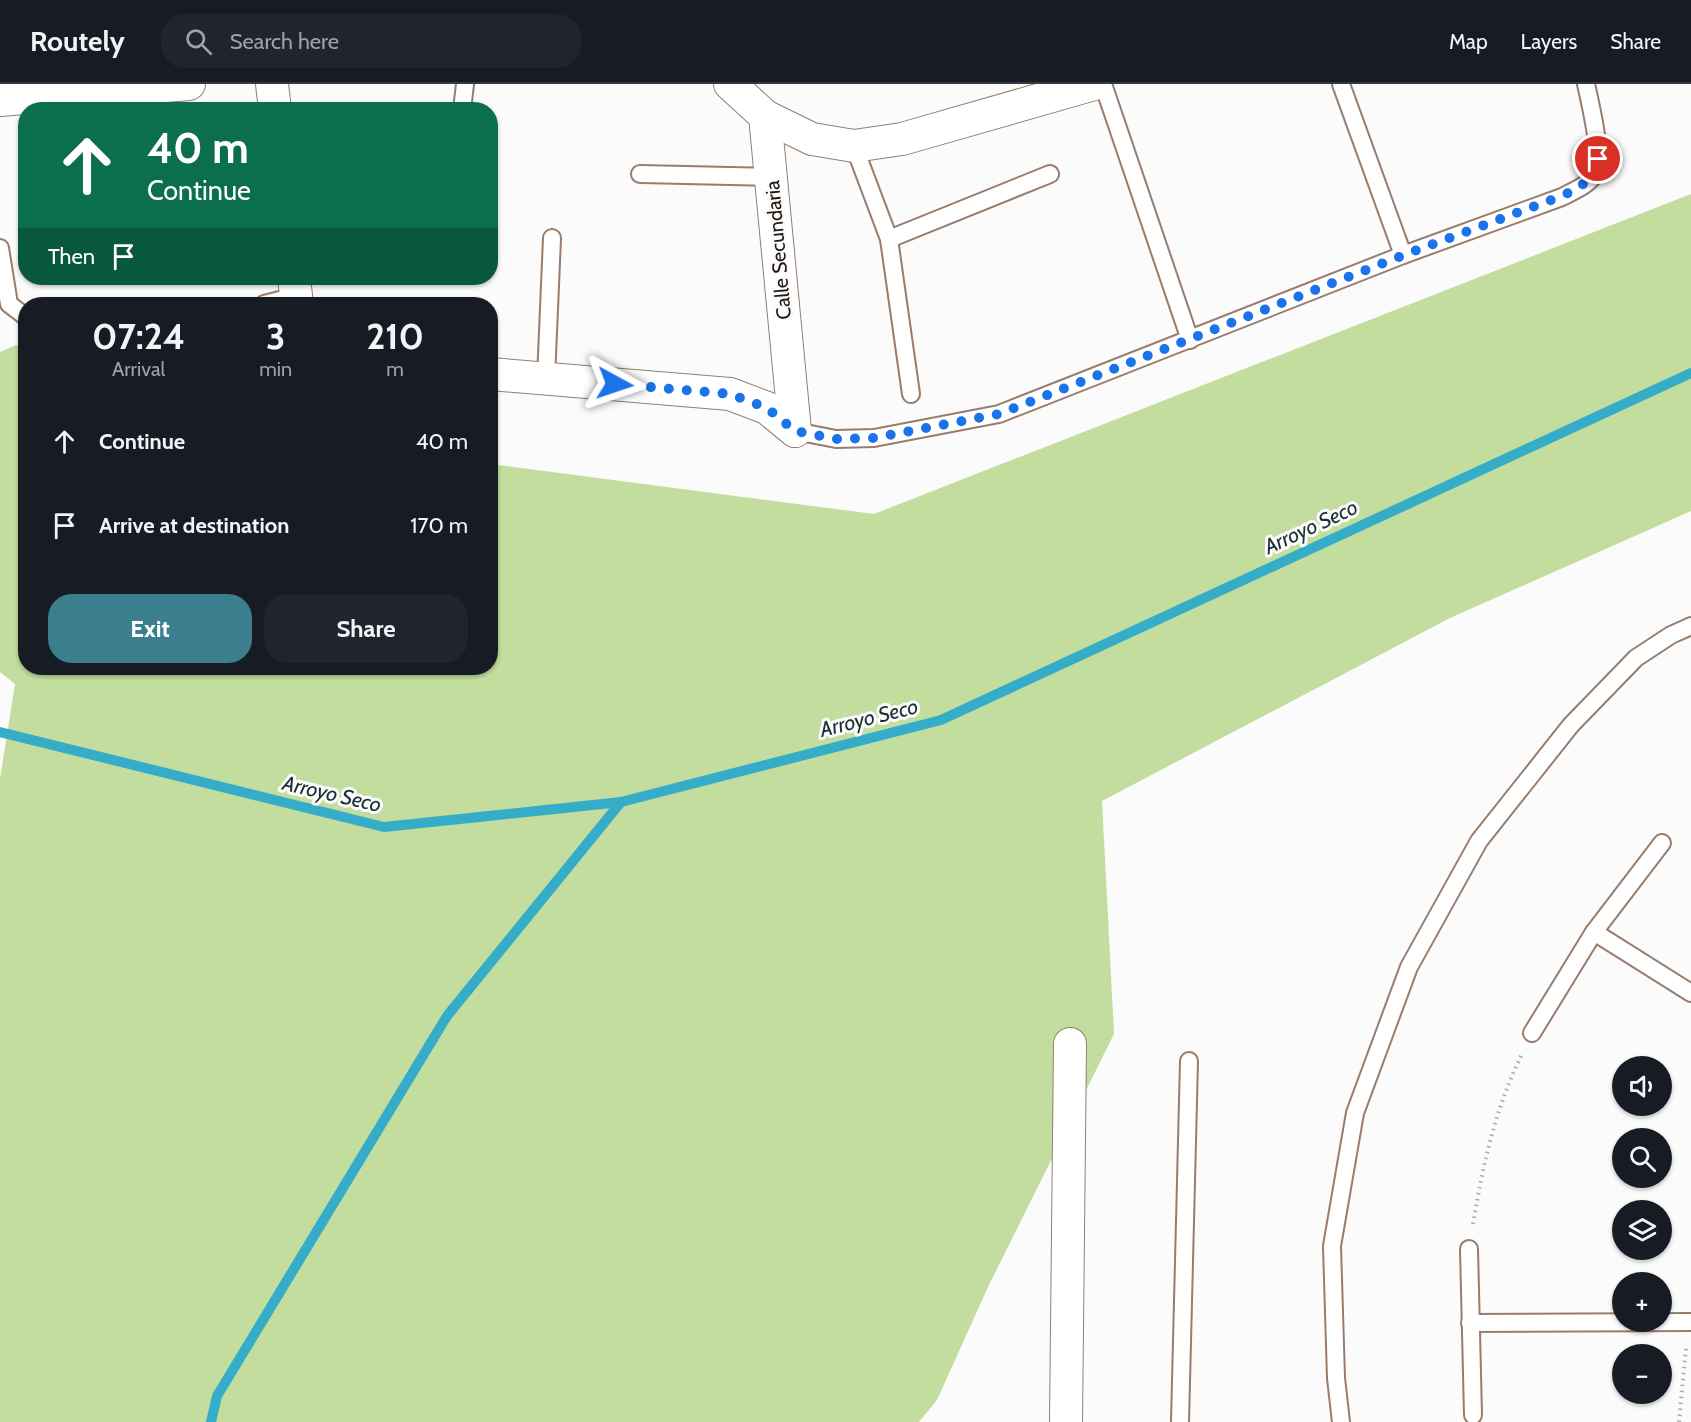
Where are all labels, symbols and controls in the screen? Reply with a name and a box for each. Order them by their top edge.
search box [161,14,581,68]
text: Routely [30,24,125,58]
icon: search [182,25,215,58]
text: Search here [230,28,339,55]
text: Map [1449,29,1488,54]
text: Layers [1521,29,1577,54]
text: Share [1610,29,1661,54]
text: 40 m [147,122,249,174]
icon: ahead [48,126,126,204]
pin [1572,133,1623,184]
icon: arrive [1581,142,1614,175]
text: Continue [147,174,251,207]
street label: Calle Secundaria [760,179,796,321]
icon: arrive [107,240,140,273]
text: Then [48,243,95,270]
text: 07:24 [92,314,185,358]
text: 3 [266,314,285,358]
text: 210 [366,314,424,358]
position arrow [583,352,647,416]
text: Arrival [112,357,165,381]
text: min [259,357,292,381]
text: m [386,357,404,381]
icon: ahead [48,425,81,458]
text: Continue [99,428,185,455]
text: 40 m [416,428,468,455]
water label: Arroyo Seco [1259,494,1361,559]
icon: arrive [48,509,81,542]
text: Arrive at destination [99,512,289,539]
text: 170 m [410,512,468,539]
button: Exit [48,594,252,663]
button: Share [264,594,468,663]
water label: Arroyo Seco [816,693,921,742]
water label: Arroyo Seco [280,770,384,817]
map controls [1612,1056,1672,1404]
button: sound [1612,1056,1672,1116]
button: search [1612,1128,1672,1188]
button: layers [1612,1200,1672,1260]
button: + [1612,1272,1672,1332]
button: − [1612,1344,1672,1404]

